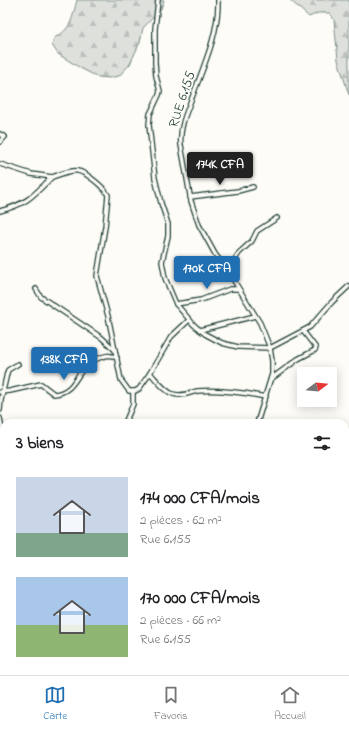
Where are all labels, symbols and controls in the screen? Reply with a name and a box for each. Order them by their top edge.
street label: RUE 6.155 [163,69,201,130]
pin: 174K CFA [179,152,261,186]
text: 174K CFA [196,155,244,174]
pin: 170K CFA [166,256,248,290]
text: 170K CFA [183,259,231,278]
pin: 138K CFA [23,347,105,381]
text: 138K CFA [40,350,88,369]
north arrow [297,367,337,407]
map controls [297,367,337,407]
text: 3 biens [16,431,64,456]
icon: filters [311,432,333,454]
text: 174 000 CFA/mois [140,486,260,511]
icon: home [48,493,96,541]
text: 2 pièces · 62 m² [140,511,222,530]
text: Rue 6.155 [140,530,191,549]
text: 170 000 CFA/mois [140,586,260,611]
icon: home [48,593,96,641]
text: 2 pièces · 66 m² [140,611,221,630]
text: Rue 6.155 [140,630,191,649]
tab: Carte [43,684,67,724]
tab: Favoris [154,684,188,724]
tab: Accueil [274,684,306,724]

